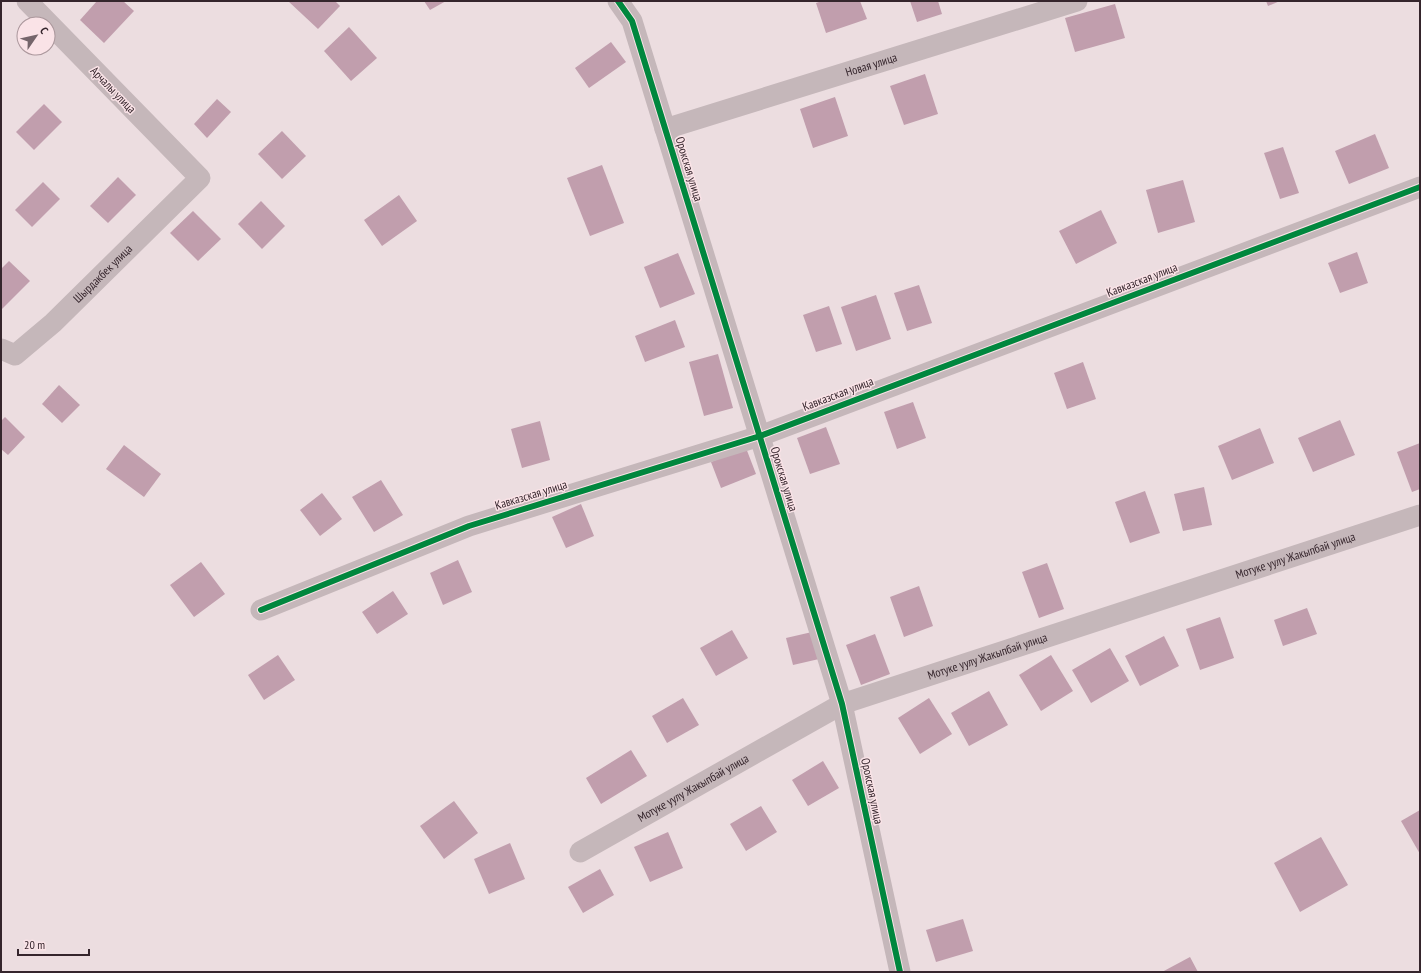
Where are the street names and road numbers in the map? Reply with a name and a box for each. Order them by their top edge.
street label: Новая улица [844,49,899,79]
street label: Арчалы улица [88,63,139,116]
street label: Орокская улица [673,135,707,203]
street label: Шырдакбек улица [70,241,135,306]
street label: Кавказская улица [1104,259,1180,300]
street label: Кавказская улица [800,373,876,414]
street label: Орокская улица [768,445,802,513]
street label: Кавказская улица [493,476,569,513]
street label: Мотуке уулу Жакыпбай улица [1234,529,1357,582]
street label: Мотуке уулу Жакыпбай улица [926,629,1049,683]
street label: Мотуке уулу Жакыпбай улица [635,750,751,825]
street label: Орокская улица [858,757,887,825]

